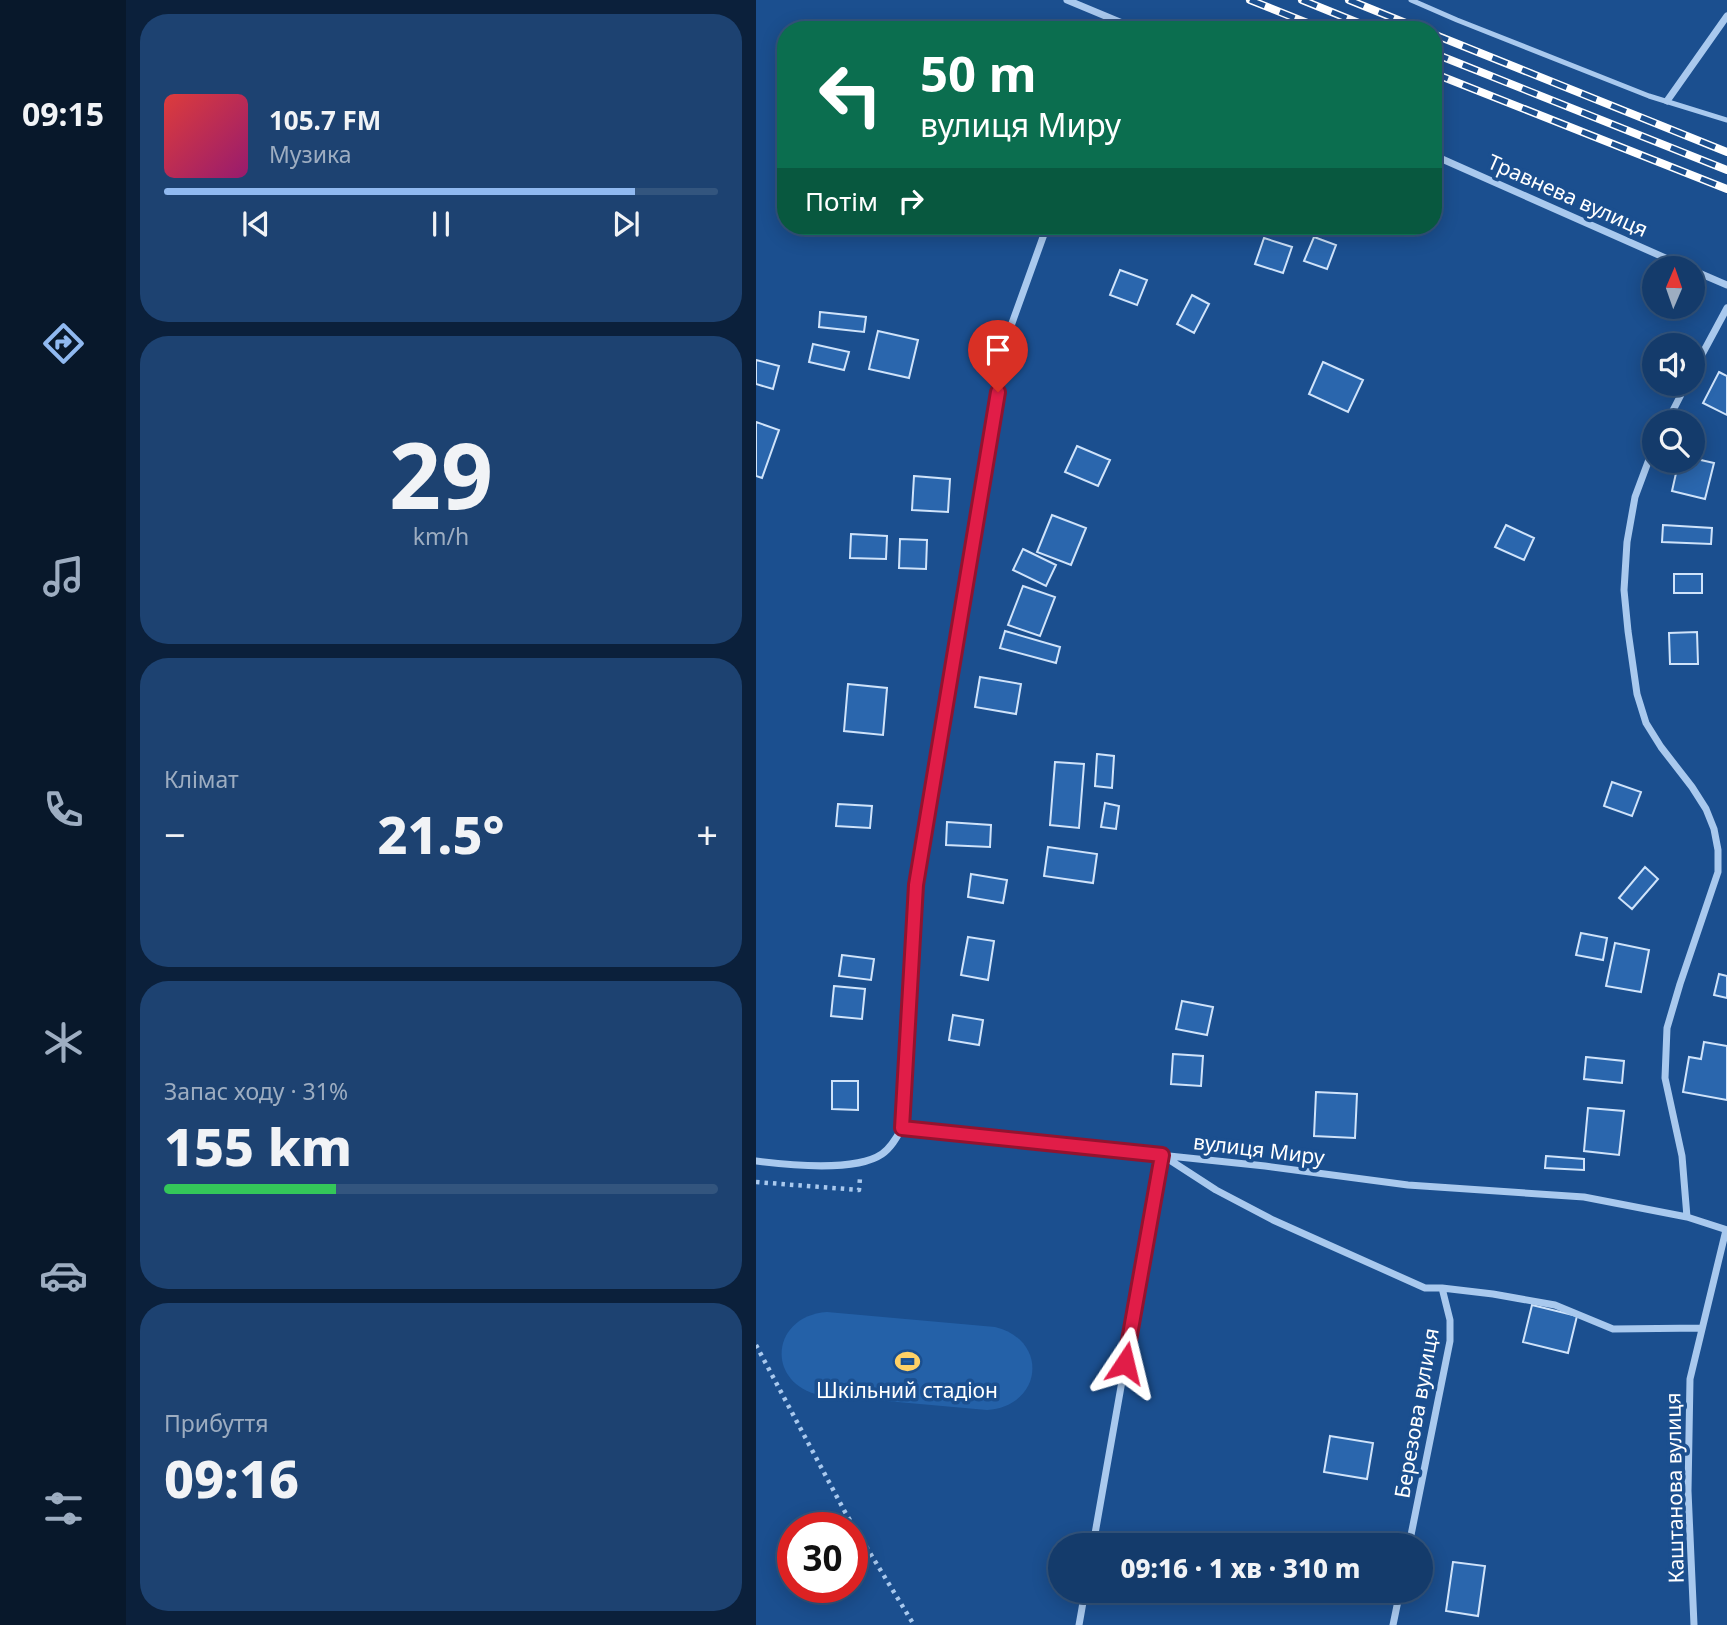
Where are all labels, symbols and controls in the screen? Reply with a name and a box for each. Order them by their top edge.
text: 50 m [920,40,1037,106]
icon: left [805,49,896,140]
text: 09:15 [22,92,104,135]
text: 105.7 FM [269,102,381,138]
text: вулиця Миру [920,103,1121,146]
text: Музика [269,138,352,170]
street label: Травнева вулиця [1484,147,1652,243]
icon: right [892,182,930,220]
text: Потім [805,183,878,219]
icon: previous [237,205,275,243]
icon: pause [422,205,460,243]
icon: next [607,205,645,243]
north arrow [1642,256,1704,318]
map controls [1642,256,1705,473]
icon: directions [39,319,88,368]
pin [968,320,1028,392]
icon: arrive [979,331,1017,369]
button: sound [1642,333,1705,396]
button: search [1642,410,1705,473]
text: 29 [389,412,493,536]
text: km/h [413,520,469,552]
icon: music [39,552,88,601]
text: Клімат [164,763,239,795]
icon: phone [39,785,88,834]
text: 21.5° [378,798,504,869]
text: − [164,808,186,860]
text: + [696,808,718,860]
icon: climate [39,1018,88,1067]
text: Запас ходу · 31% [164,1075,348,1107]
text: 155 km [164,1110,352,1181]
street label: вулиця Миру [1192,1127,1327,1171]
icon: car [39,1251,88,1300]
position arrow [1088,1326,1162,1400]
street label: Березова вулиця [1387,1326,1445,1500]
sports icon: Шкільний стадіон [893,1347,921,1375]
place label: Шкільний стадіон [816,1376,998,1404]
street label: Каштанова вулиця [1658,1392,1690,1584]
text: Прибуття [164,1407,269,1439]
text: 09:16 [164,1442,299,1513]
icon: filters [39,1484,88,1533]
speed limit sign: 30 [777,1512,868,1603]
text: 09:16 · 1 хв · 310 m [1121,1550,1360,1586]

